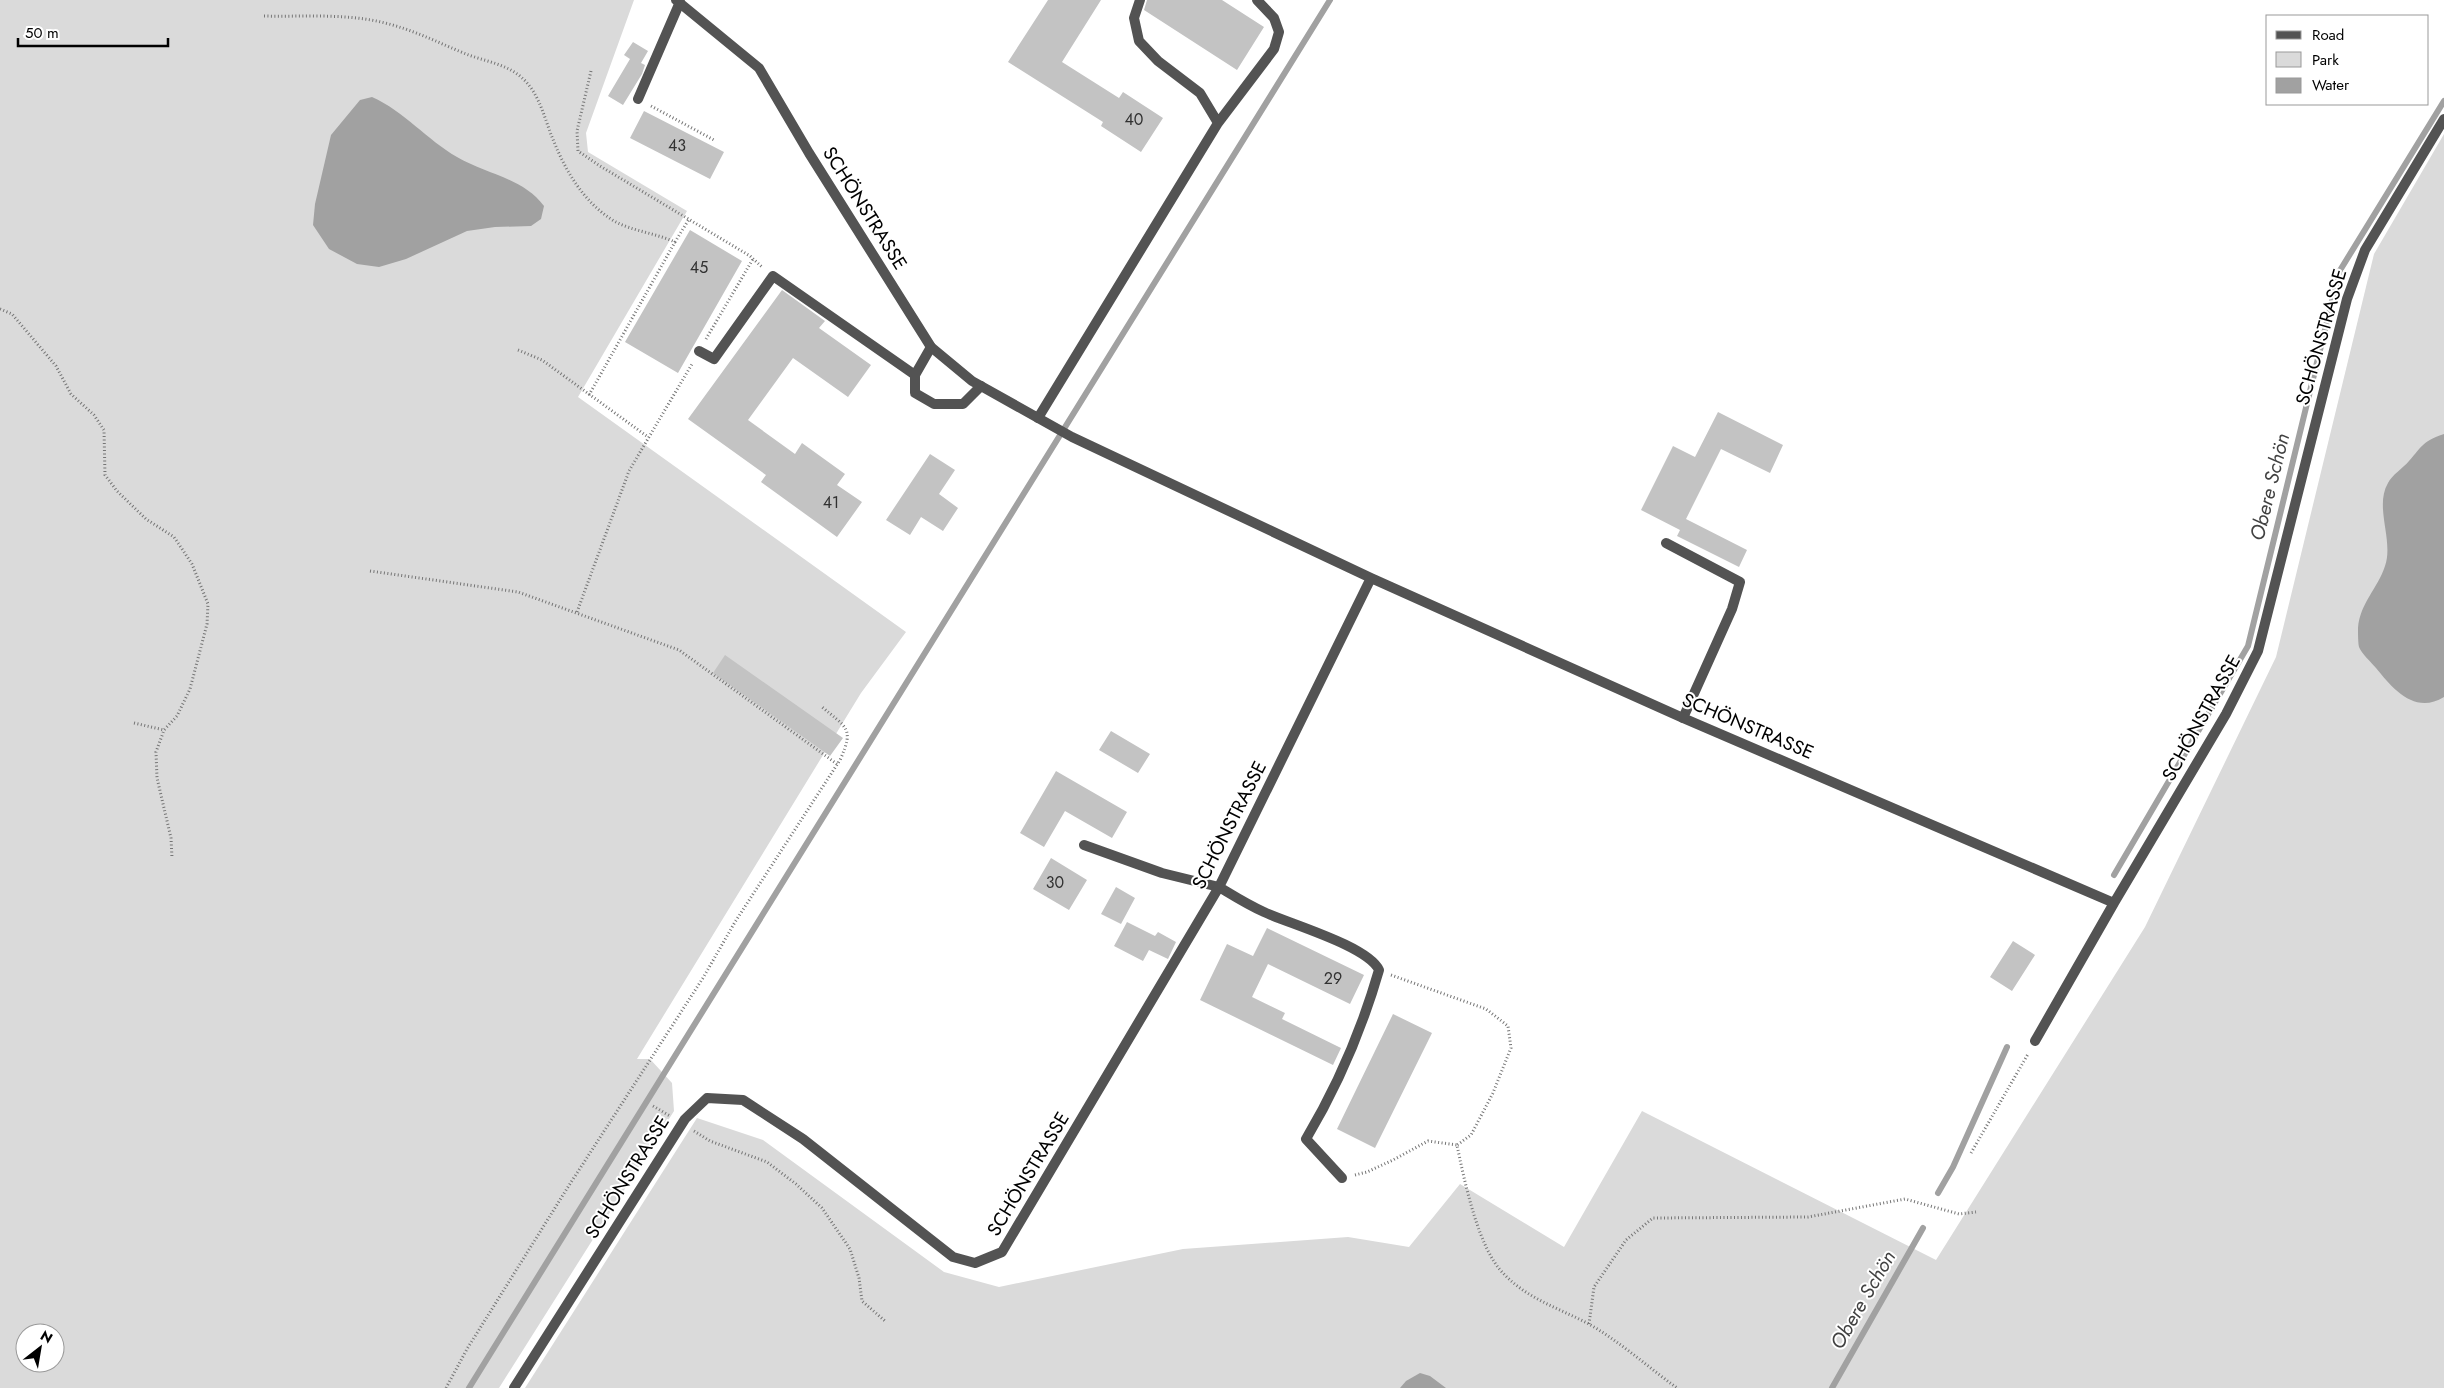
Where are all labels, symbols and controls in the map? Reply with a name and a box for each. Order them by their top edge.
scale bar [18,15,168,47]
legend [2266,15,2429,105]
text: 50 m [25,22,59,44]
text: Road [2312,24,2344,46]
text: Park [2312,49,2339,71]
text: Water [2312,74,2350,96]
house number: 40 [1125,108,1143,131]
house number: 43 [668,134,686,157]
street label: SCHÖNSTRASSE [816,141,914,275]
house number: 45 [690,256,708,279]
street label: SCHÖNSTRASSE [2289,266,2353,408]
water label: Obere Schön [2243,430,2297,544]
house number: 41 [823,491,839,514]
street label: SCHÖNSTRASSE [2155,650,2247,786]
street label: SCHÖNSTRASSE [1678,686,1818,766]
street label: SCHÖNSTRASSE [1185,756,1273,894]
house number: 30 [1046,871,1064,894]
house number: 29 [1324,967,1342,990]
street label: SCHÖNSTRASSE [980,1107,1076,1241]
street label: SCHÖNSTRASSE [578,1110,676,1244]
water label: Obere Schön [1823,1245,1903,1355]
north arrow [15,1323,65,1373]
text: N [37,1325,57,1348]

